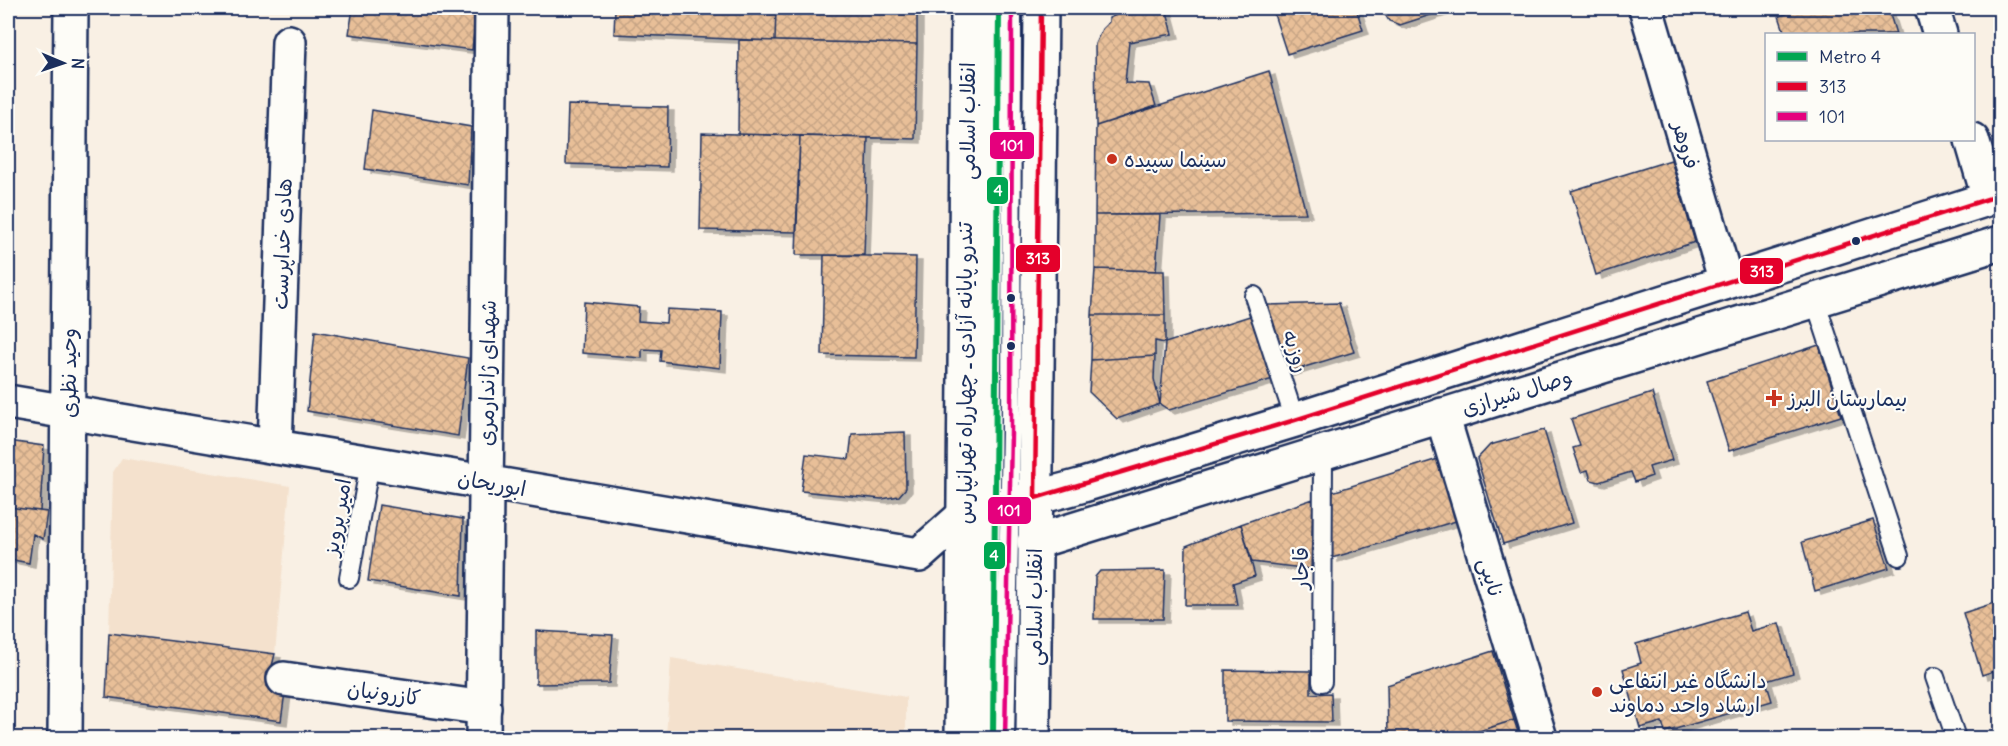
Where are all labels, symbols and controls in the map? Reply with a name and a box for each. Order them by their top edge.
north arrow [33,33,93,93]
legend [1765,33,1975,141]
text: Metro 4 [1819,45,1881,68]
text: N [68,58,88,69]
street label: انقلاب اسلامی [954,62,982,180]
text: 313 [1819,75,1846,98]
text: 101 [1819,105,1845,128]
street label: فروهر [1666,116,1706,172]
line badge: 101 [989,131,1035,160]
text: 101 [1000,135,1024,155]
place label: سینما سپیده [1124,146,1227,173]
marker: سینما سپیده [1105,152,1119,166]
line badge: 4 [986,176,1009,205]
street label: هادی خداپرست [266,178,298,310]
text: 4 [993,180,1003,200]
street label: تندرو پایانه آزادی ـ چهارراه تهرانپارس [951,221,979,524]
unlabelled marker [1850,235,1862,247]
line badge: 313 [1015,244,1061,273]
text: 313 [1026,248,1050,268]
line badge: 313 [1739,257,1784,285]
text: 313 [1750,261,1774,281]
unlabelled marker [1005,292,1017,304]
street label: شهدای ژاندارمری [472,300,502,446]
street label: روزبه [1276,326,1316,376]
street label: وحید نظری [55,328,82,418]
unlabelled marker [1005,340,1017,352]
street label: وصال شیرازی [1458,362,1576,422]
place label: بیمارستان البرز [1786,385,1907,412]
marker: بیمارستان البرز [1765,389,1783,407]
street label: ابوریحان [456,464,528,502]
street label: امیر پرویز [317,476,357,560]
line badge: 101 [987,496,1032,525]
text: 101 [997,500,1021,520]
line badge: 4 [983,541,1006,570]
text: 4 [989,545,999,565]
street label: قاجار [1287,547,1314,591]
street label: انقلاب اسلامی [1021,548,1049,666]
street label: نایبی [1471,554,1510,600]
place label: دانشگاه غیر انتفاعی ارشاد واحد دماوند [1609,667,1767,718]
street label: کازرونیان [346,674,422,712]
marker: دانشگاه غیر انتفاعی ارشاد واحد دماوند [1590,685,1604,699]

